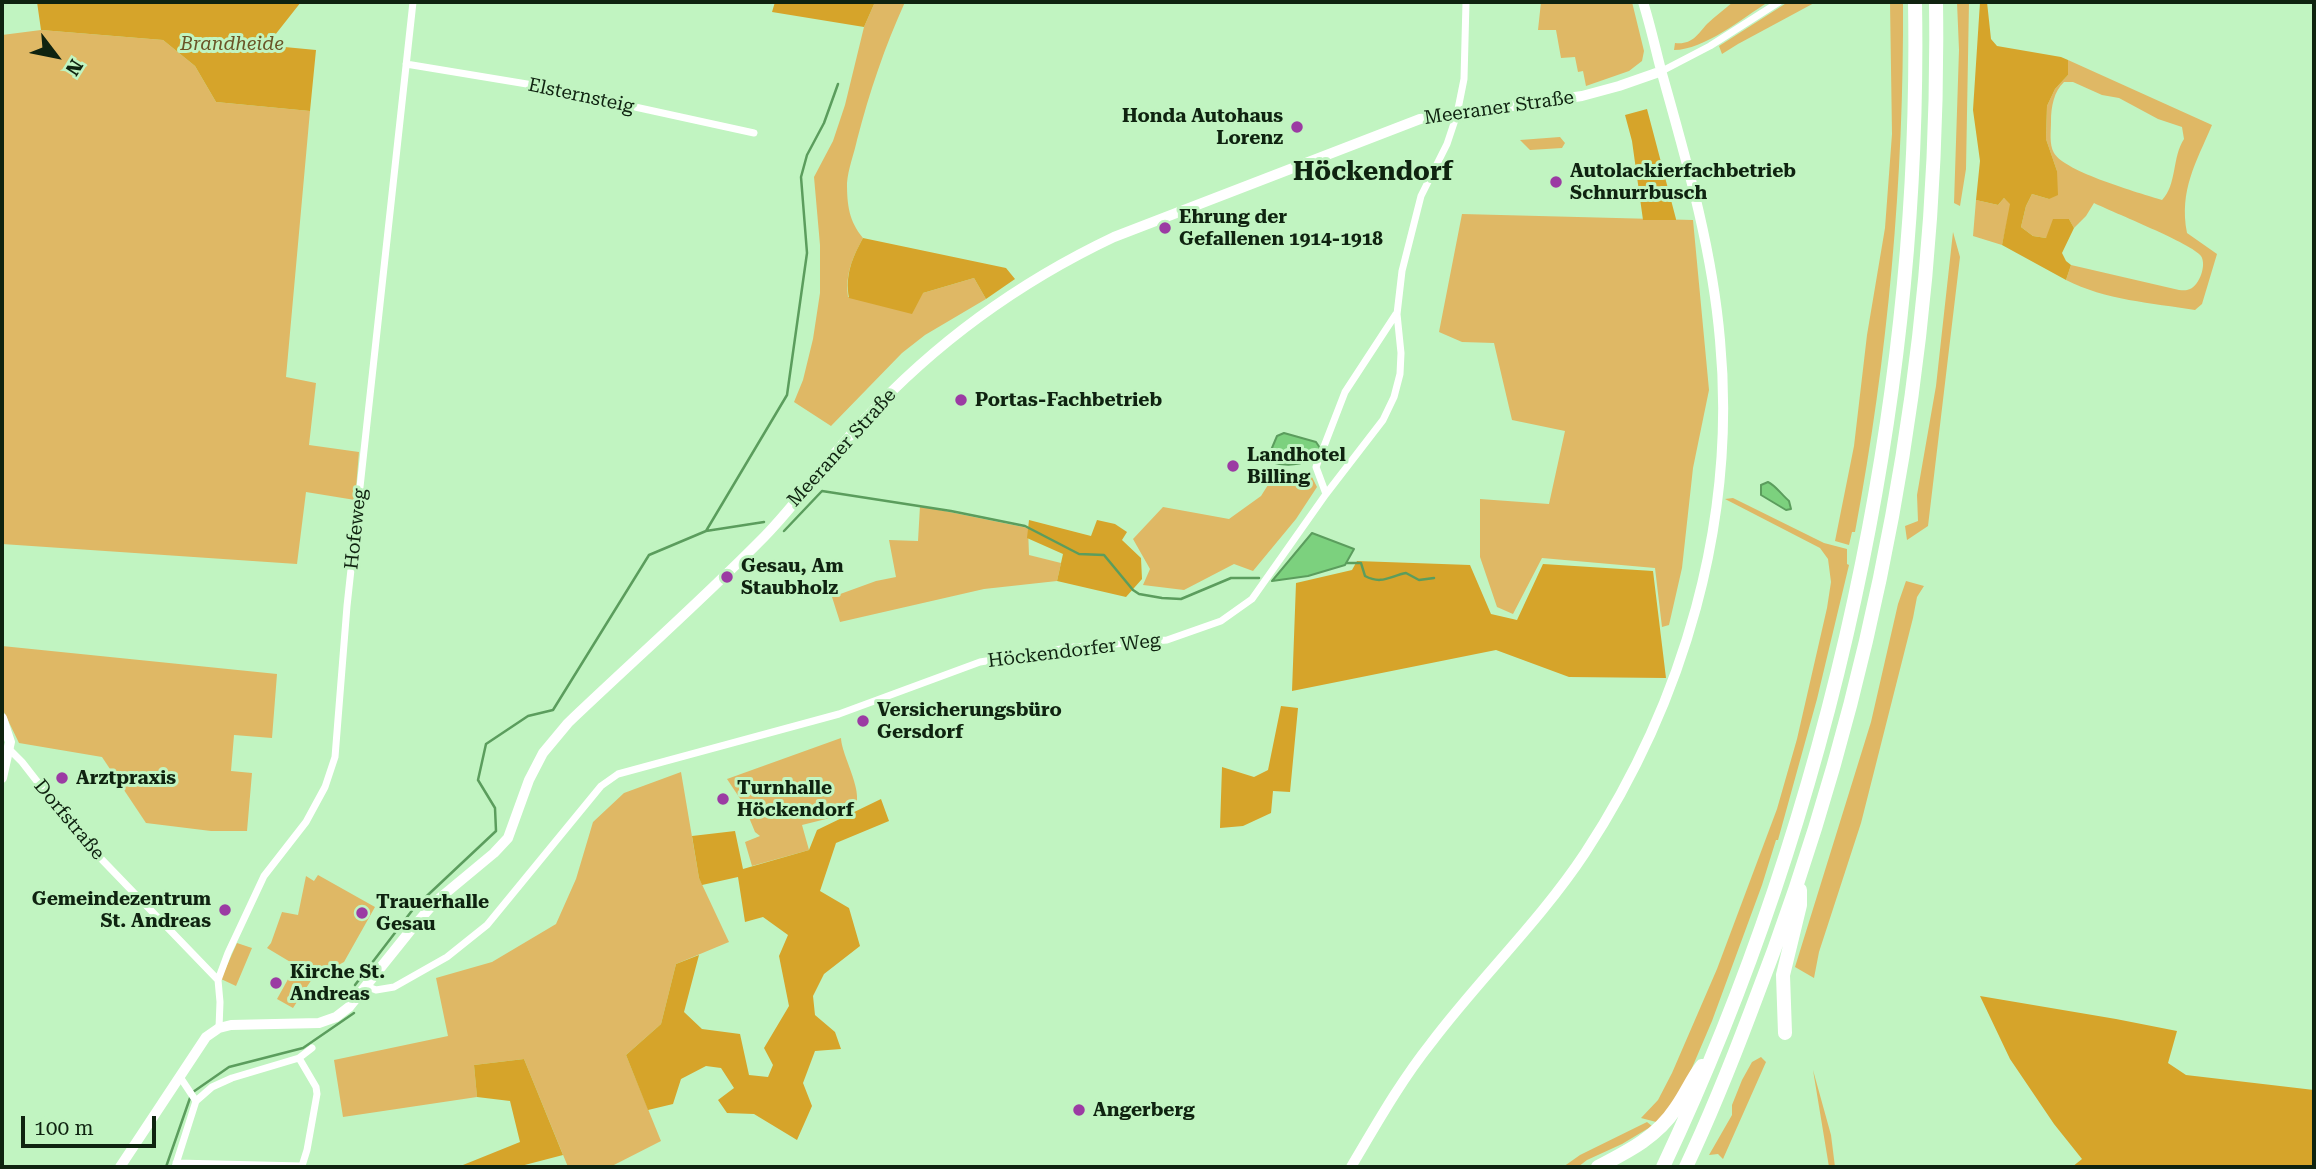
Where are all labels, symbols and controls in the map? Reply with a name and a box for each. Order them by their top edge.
north arrow [21,21,91,91]
park label: Brandheide [180,33,284,55]
text: N [61,55,88,80]
street label: Elsternsteig [526,74,636,118]
street label: Meeraner Straße [1423,86,1575,130]
place label: Honda Autohaus Lorenz [1122,105,1283,149]
marker: Honda Autohaus Lorenz [1289,119,1305,135]
district label: Höckendorf [1293,156,1453,188]
place label: Autolackierfachbetrieb Schnurrbusch [1570,160,1796,204]
marker: Autolackierfachbetrieb Schnurrbusch [1548,174,1564,190]
place label: Ehrung der Gefallenen 1914-1918 [1179,206,1383,250]
marker: Ehrung der Gefallenen 1914-1918 [1157,220,1173,236]
street label: Meeraner Straße [783,384,901,512]
place label: Portas-Fachbetrieb [975,389,1162,411]
marker: Portas-Fachbetrieb [953,392,969,408]
place label: Landhotel Billing [1247,444,1346,488]
marker: Landhotel Billing [1225,458,1241,474]
street label: Hofeweg [340,487,372,571]
place label: Gesau, Am Staubholz [741,555,844,599]
marker: Gesau, Am Staubholz [719,569,735,585]
street label: Höckendorfer Weg [986,629,1162,673]
place label: Versicherungsbüro Gersdorf [877,699,1062,743]
marker: Versicherungsbüro Gersdorf [855,713,871,729]
place label: Arztpraxis [76,767,176,789]
marker: Arztpraxis [54,770,70,786]
street label: Dorfstraße [29,775,109,865]
place label: Turnhalle Höckendorf [737,777,854,821]
marker: Turnhalle Höckendorf [715,791,731,807]
place label: Gemeindezentrum St. Andreas [32,888,211,932]
place label: Trauerhalle Gesau [376,891,489,935]
marker: Gemeindezentrum St. Andreas [217,902,233,918]
marker: Trauerhalle Gesau [354,905,370,921]
place label: Kirche St. Andreas [290,961,385,1005]
marker: Kirche St. Andreas [268,975,284,991]
place label: Angerberg [1093,1099,1195,1121]
scale bar [24,1102,159,1146]
marker: Angerberg [1071,1102,1087,1118]
text: 100 m [34,1116,94,1140]

